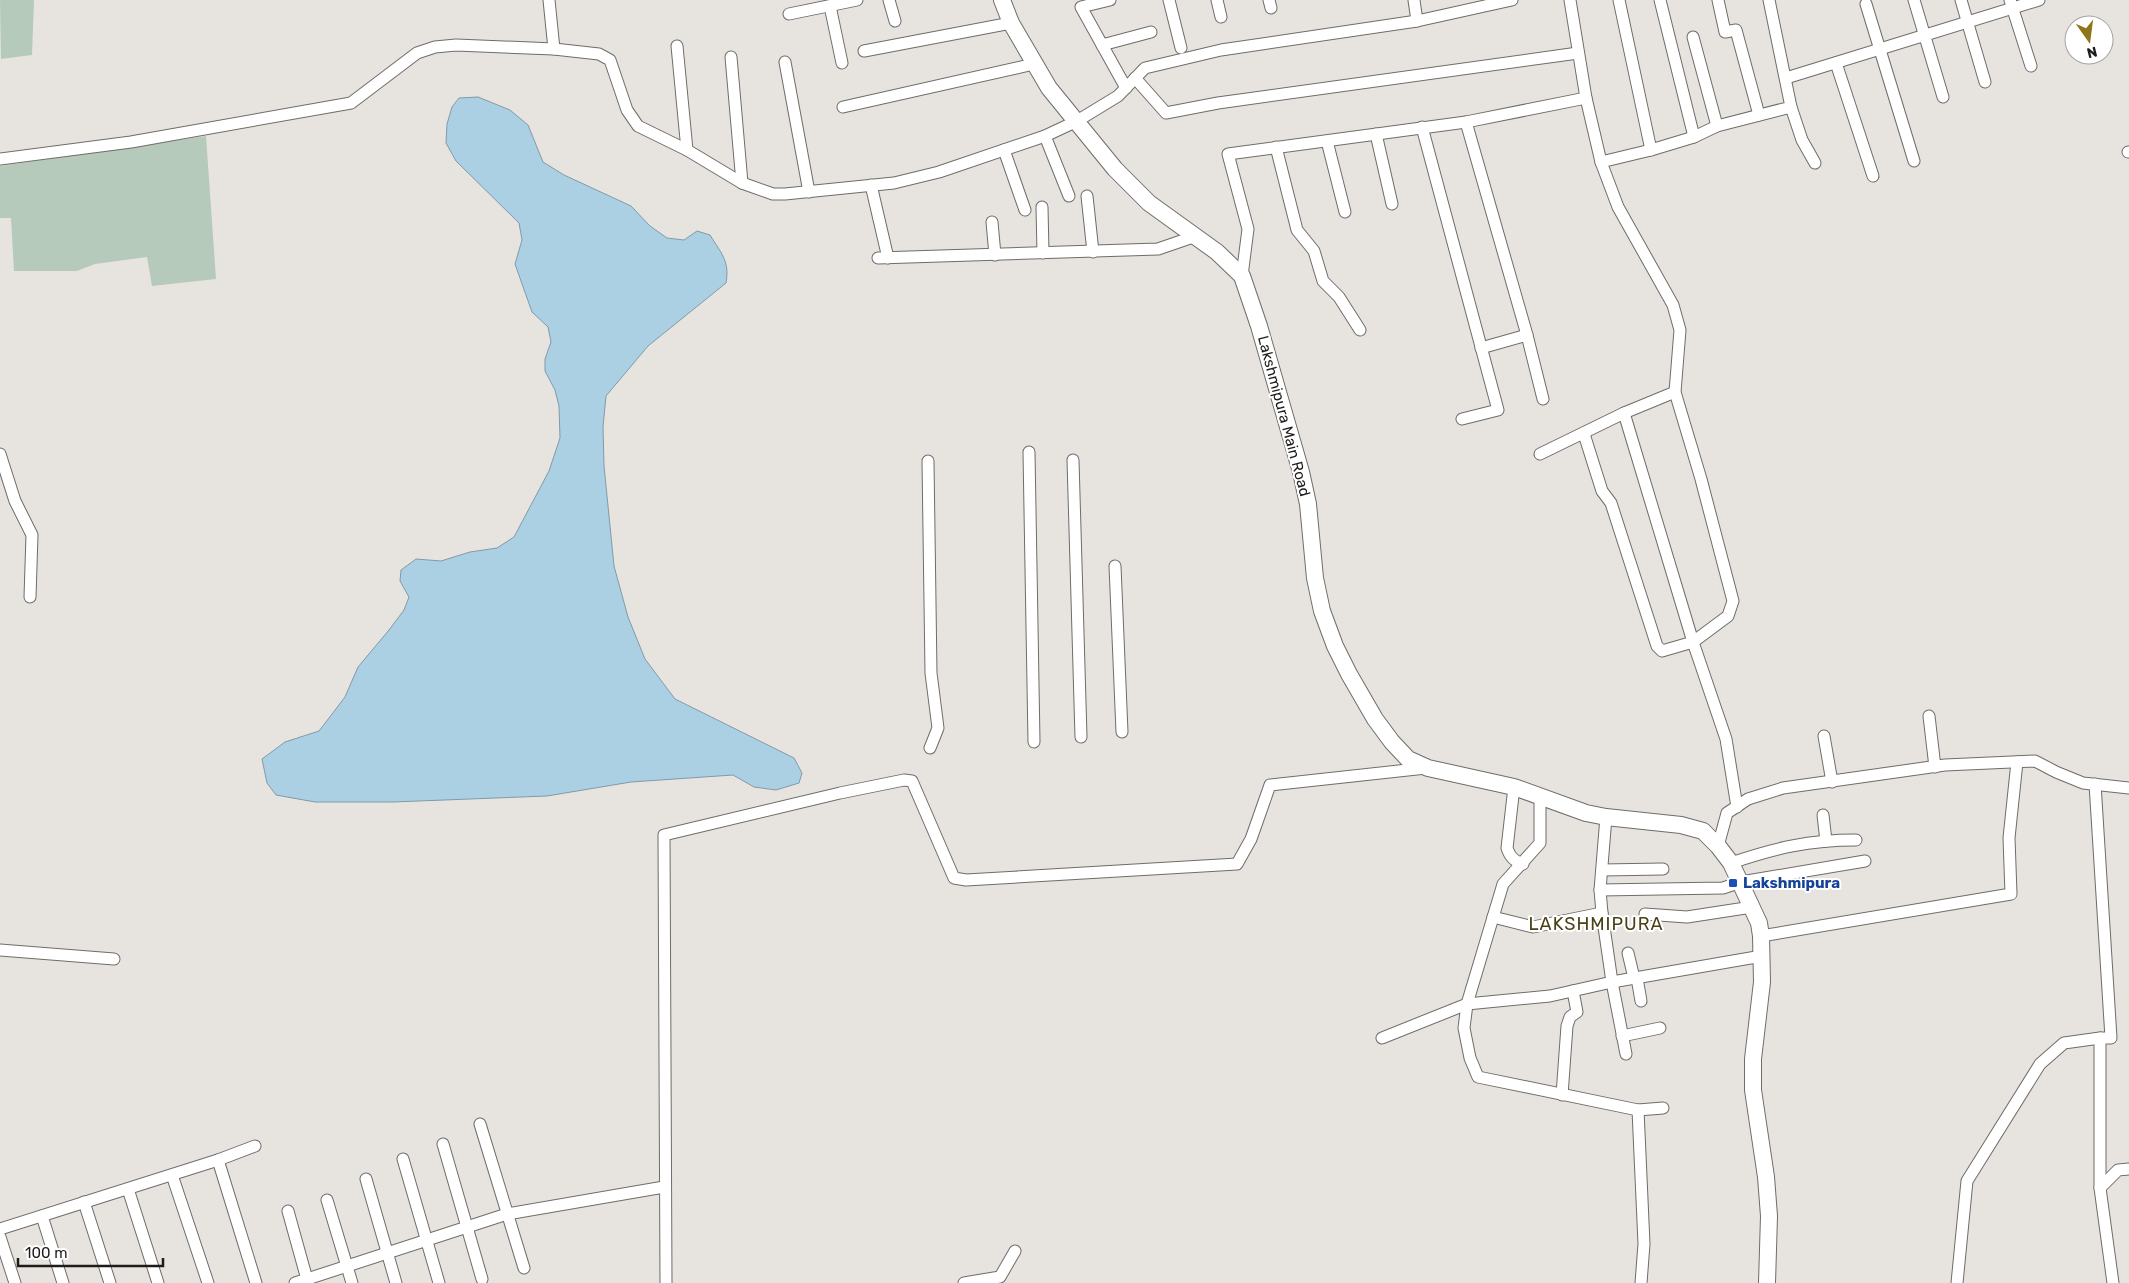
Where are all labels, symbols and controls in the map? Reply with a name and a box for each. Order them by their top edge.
north arrow [2064,15,2114,65]
text: N [2085,43,2099,62]
street label: Lakshmipura Main Road [1254,334,1314,498]
place label: Lakshmipura [1743,874,1840,892]
marker: Lakshmipura [1727,877,1739,889]
district label: LAKSHMIPURA [1528,913,1664,935]
scale bar [18,1236,162,1268]
text: 100 m [25,1244,67,1262]

